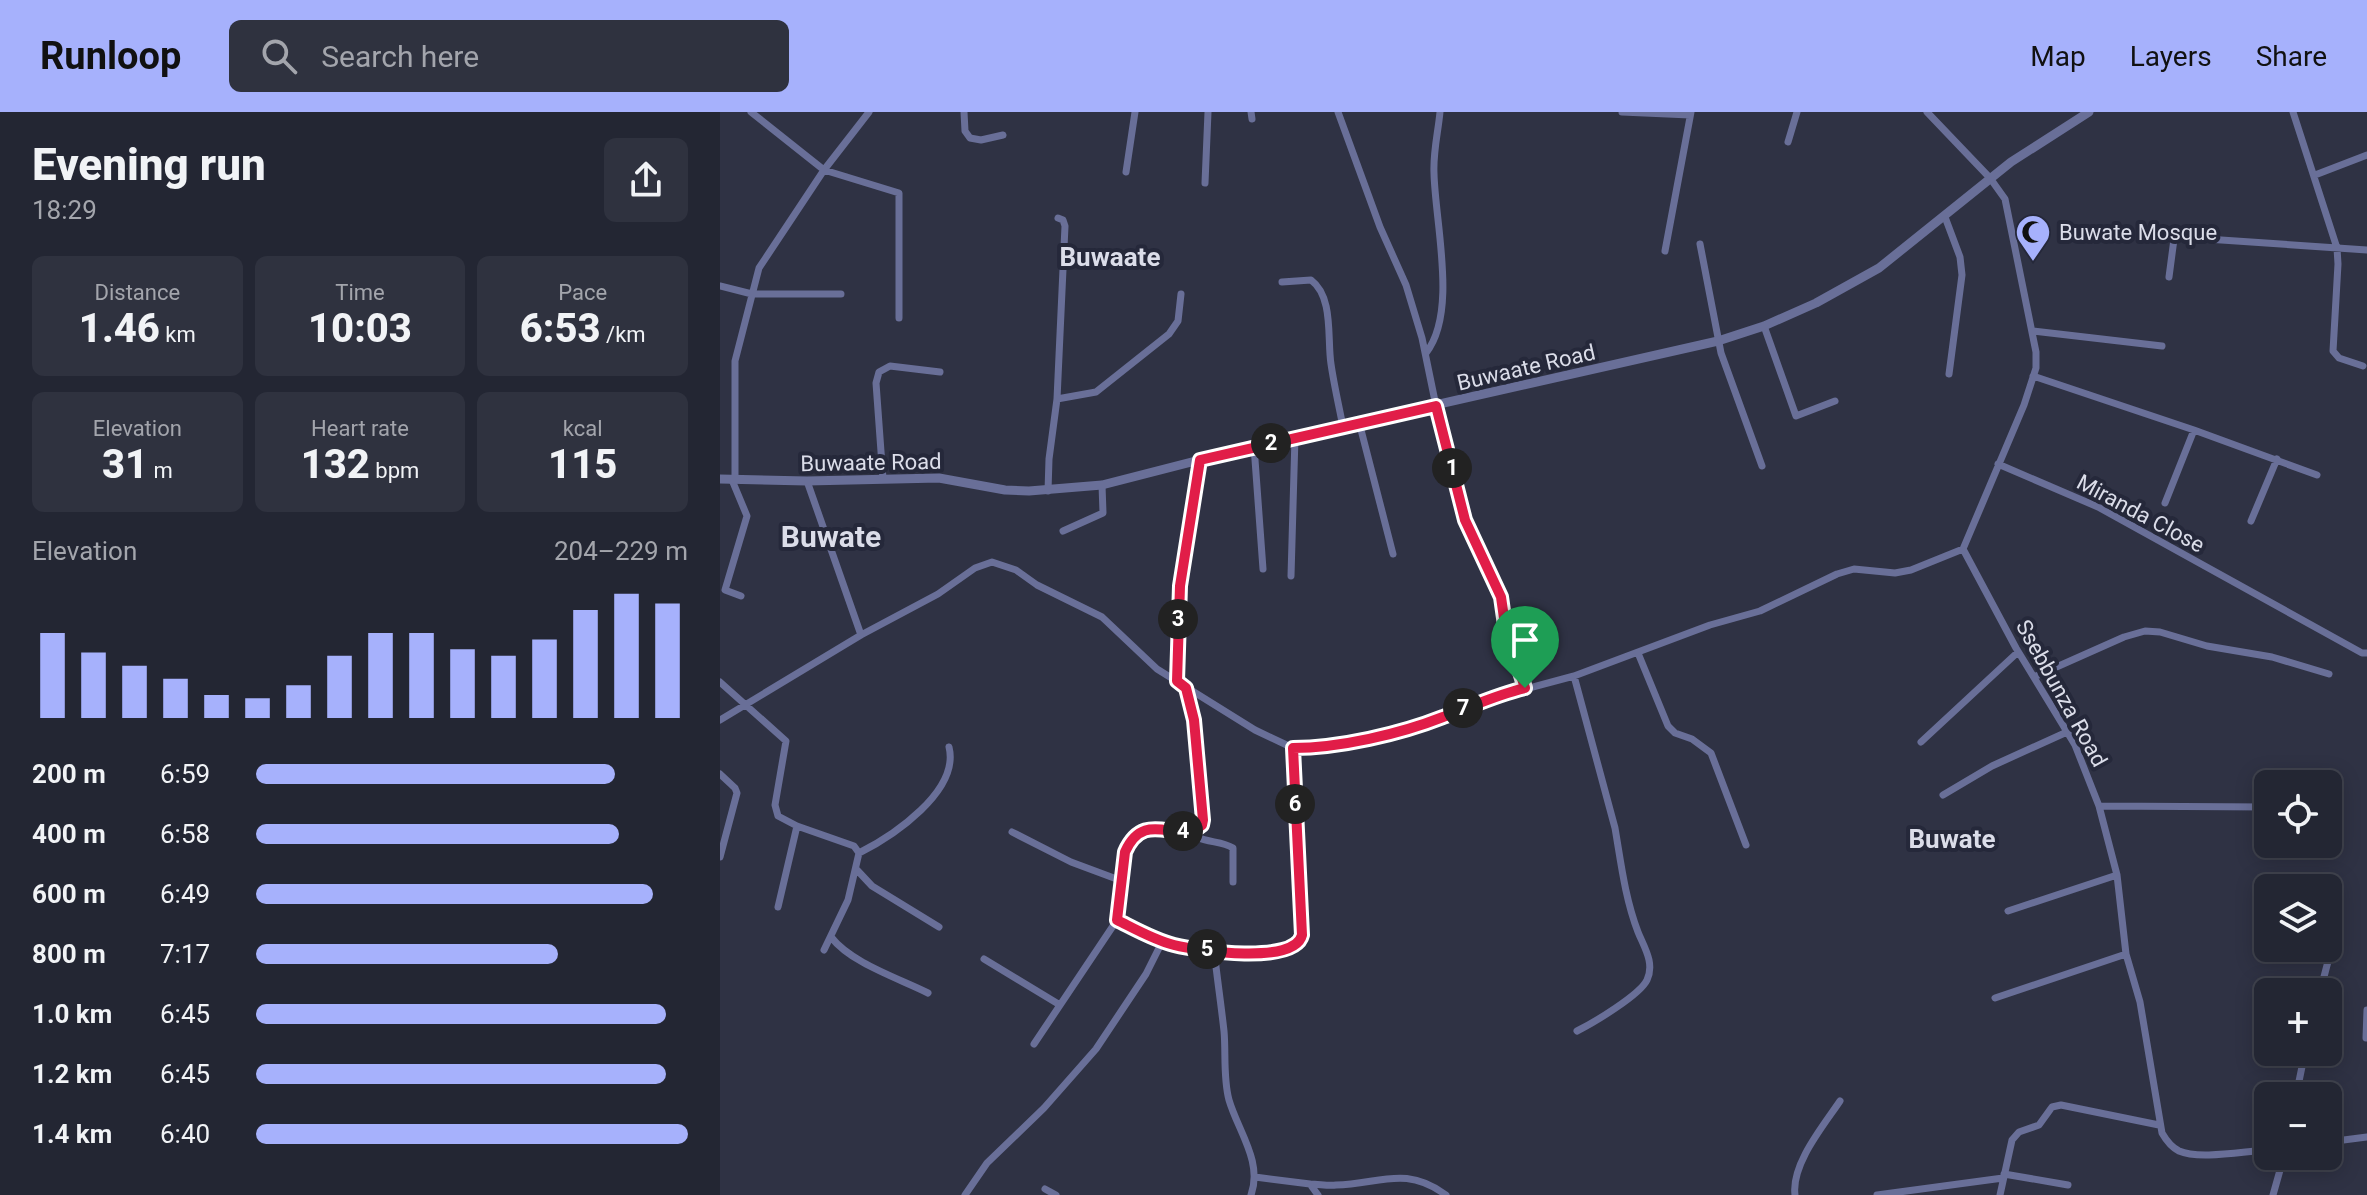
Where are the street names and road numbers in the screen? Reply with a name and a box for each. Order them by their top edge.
street label: Buwaate Road [1455,339,1598,396]
street label: Buwaate Road [800,449,942,476]
street label: Miranda Close [2073,469,2209,558]
street label: Ssebbunza Road [2011,616,2112,771]

